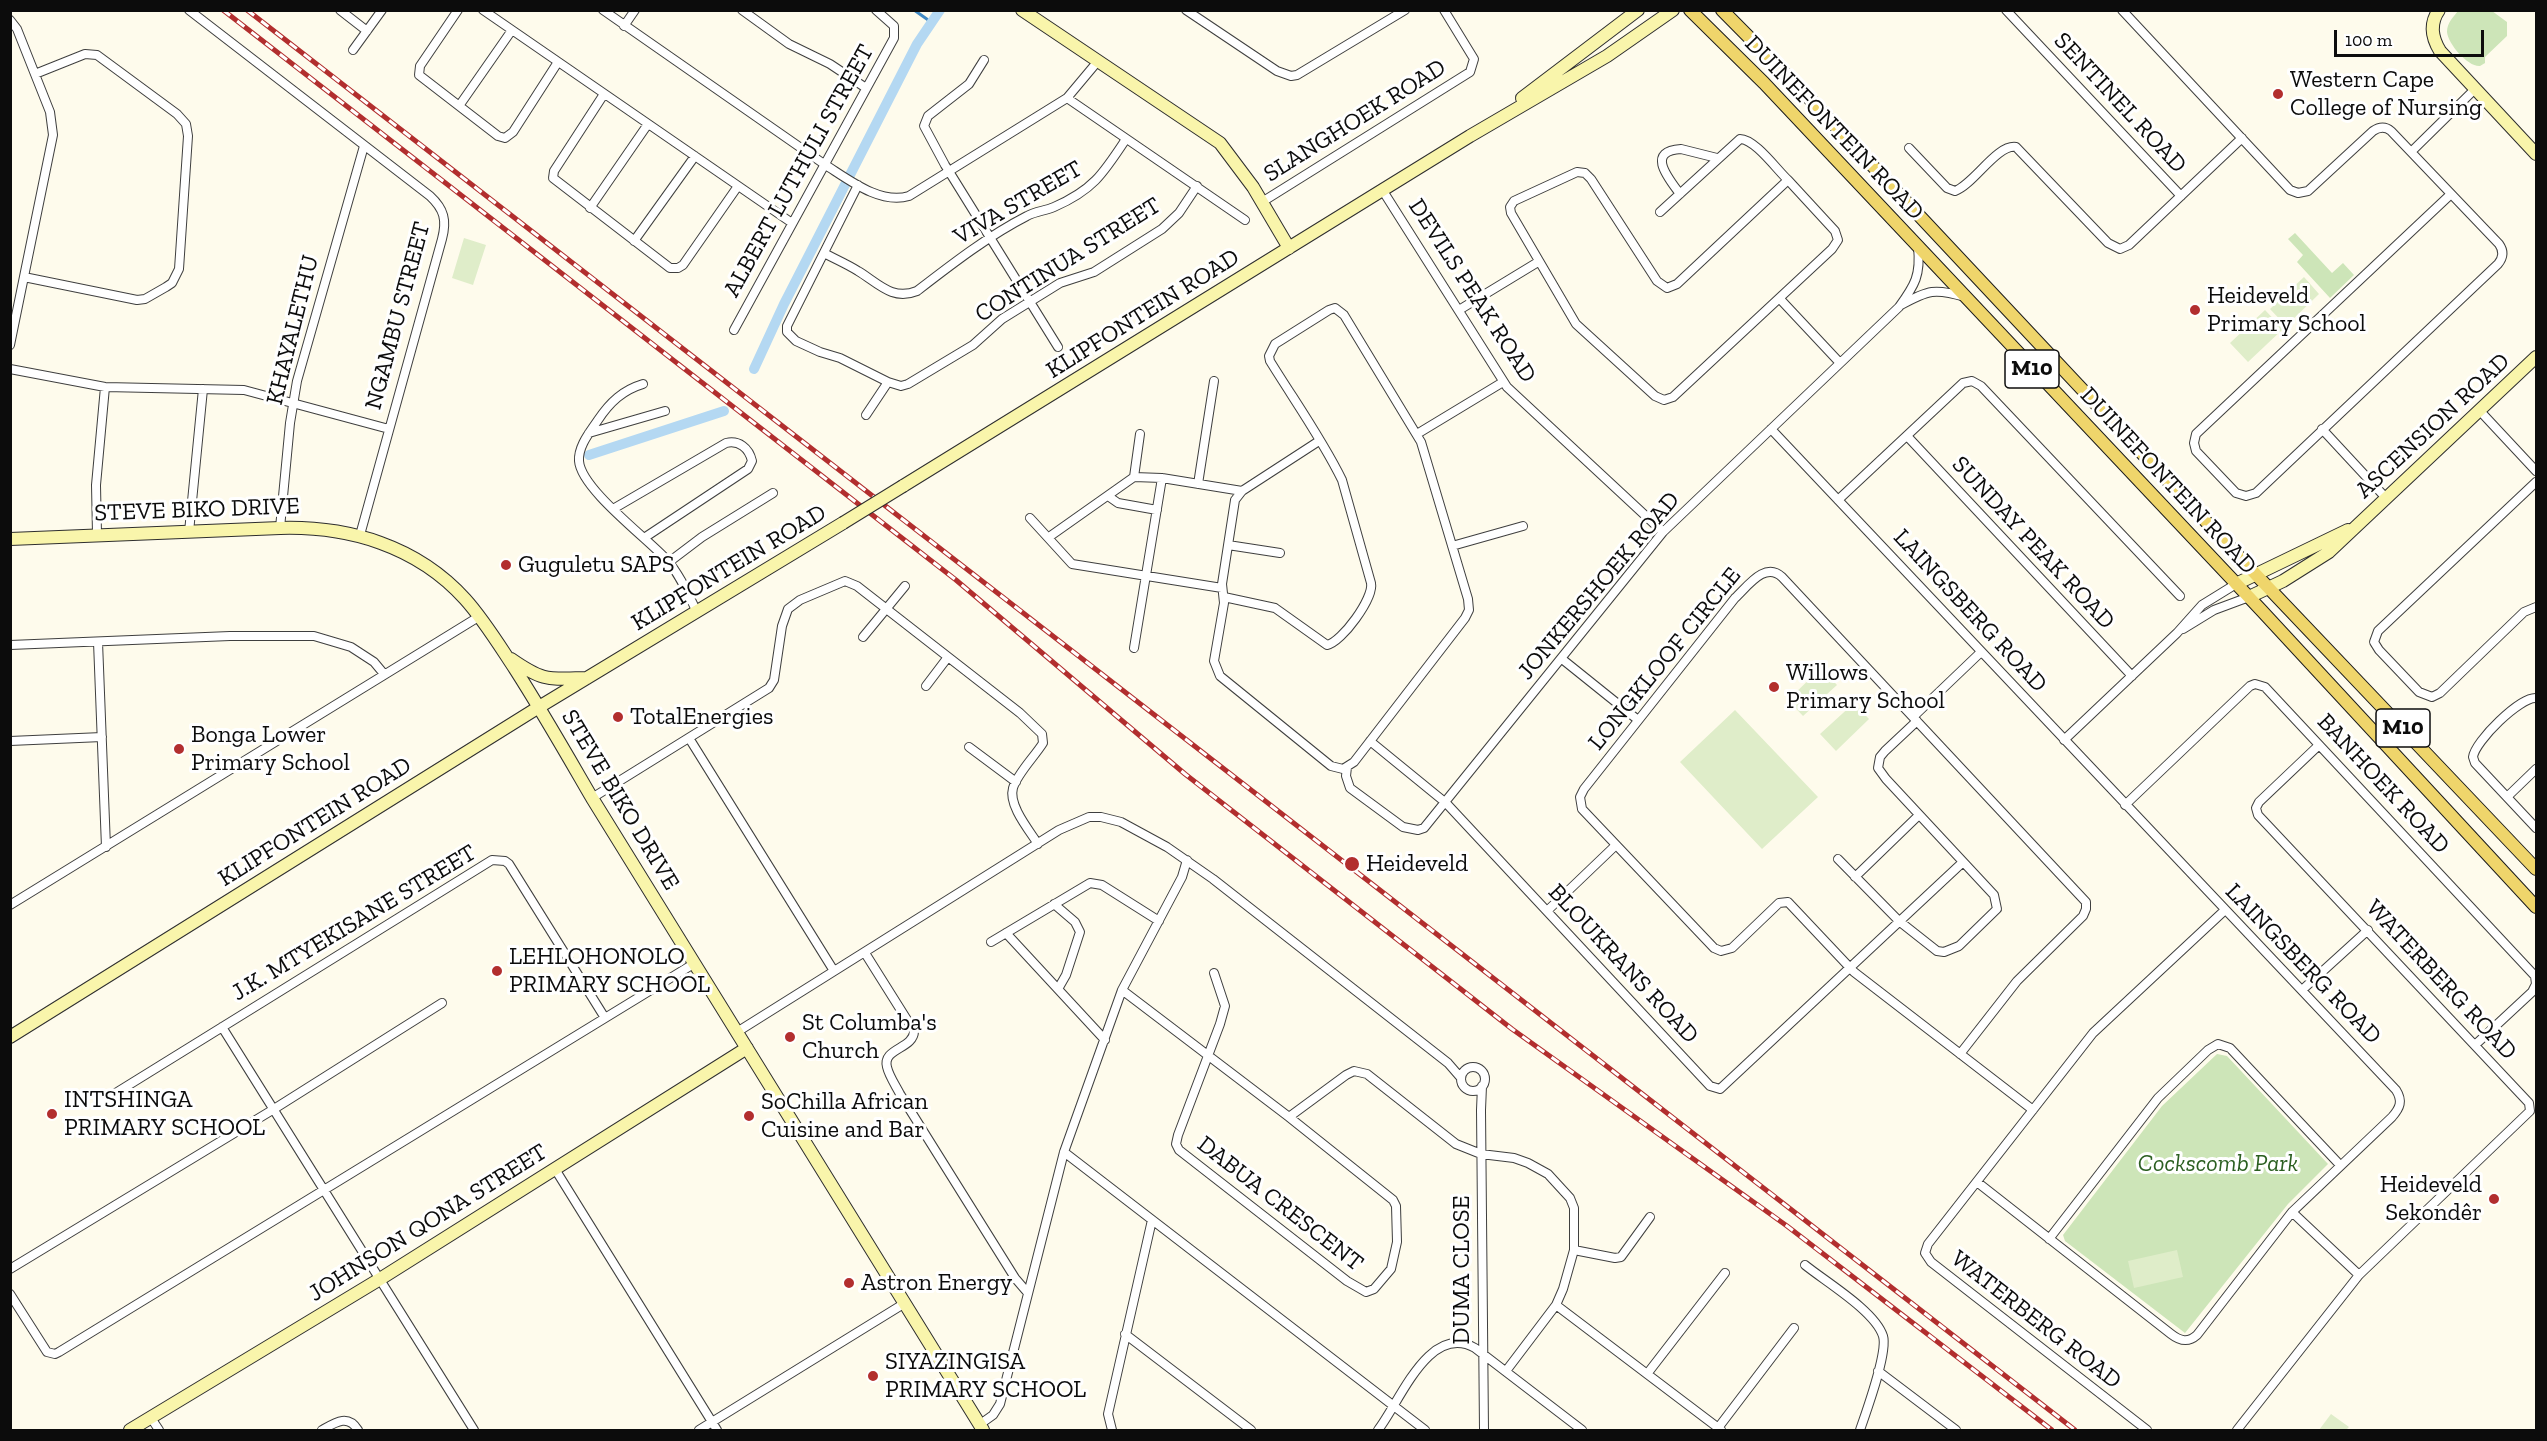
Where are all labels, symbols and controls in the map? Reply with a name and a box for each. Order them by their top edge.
scale bar [2337,18,2487,56]
street label: SENTINEL ROAD [2048,27,2192,179]
text: 100 m [2345,29,2392,51]
street label: DUINEFONTEIN ROAD [1738,30,1930,226]
street label: ALBERT LUTHULI STREET [718,40,880,302]
street label: SLANGHOEK ROAD [1259,53,1451,189]
place label: Western Cape College of Nursing [2290,66,2482,122]
marker: Western Cape College of Nursing [2271,87,2285,101]
street label: VIVA STREET [949,155,1087,251]
street label: CONTINUA STREET [970,191,1166,329]
street label: DEVILS PEAK ROAD [1402,194,1542,388]
street label: NGAMBU STREET [359,219,437,413]
street label: KLIPFONTEIN ROAD [1041,243,1245,385]
street label: KHAYALETHU [261,252,325,408]
place label: Heideveld Primary School [2207,282,2366,338]
marker: Heideveld Primary School [2188,303,2202,317]
street label: ASCENSION ROAD [2350,347,2516,505]
road number: M10 [2005,350,2059,388]
street label: DUINEFONTEIN ROAD [2074,381,2262,581]
street label: SUNDAY PEAK ROAD [1945,451,2121,635]
street label: JONKERSHOEK ROAD [1512,486,1686,686]
street label: STEVE BIKO DRIVE [94,492,300,528]
street label: KLIPFONTEIN ROAD [626,499,832,637]
street label: LAINGSBERG ROAD [1887,524,2053,698]
place label: Guguletu SAPS [518,551,675,579]
marker: Guguletu SAPS [499,558,513,572]
street label: LONGKLOOF CIRCLE [1582,562,1748,756]
place label: Willows Primary School [1786,659,1945,715]
marker: Willows Primary School [1767,680,1781,694]
place label: TotalEnergies [630,703,773,731]
street label: STEVE BIKO DRIVE [555,704,685,896]
street label: BANHOEK ROAD [2311,708,2455,860]
road number: M10 [2376,709,2430,747]
marker: TotalEnergies [611,710,625,724]
place label: Bonga Lower Primary School [191,721,350,777]
marker: Bonga Lower Primary School [172,742,186,756]
street label: KLIPFONTEIN ROAD [213,751,417,893]
street label: J.K. MTYEKISANE STREET [227,839,481,1007]
place label: Heideveld [1366,850,1468,878]
marker: Heideveld [1343,855,1361,873]
street label: BLOUKRANS ROAD [1542,878,1704,1050]
street label: LAINGSBERG ROAD [2219,878,2387,1050]
street label: WATERBERG ROAD [2359,894,2523,1066]
place label: LEHLOHONOLO PRIMARY SCHOOL [509,943,710,999]
marker: LEHLOHONOLO PRIMARY SCHOOL [490,964,504,978]
place label: St Columba's Church [802,1009,937,1065]
marker: St Columba's Church [783,1030,797,1044]
place label: INTSHINGA PRIMARY SCHOOL [64,1086,265,1142]
place label: SoChilla African Cuisine and Bar [761,1088,928,1144]
marker: INTSHINGA PRIMARY SCHOOL [45,1107,59,1121]
marker: SoChilla African Cuisine and Bar [742,1109,756,1123]
street label: DABUA CRESCENT [1191,1130,1369,1278]
street label: JOHNSON QONA STREET [304,1138,552,1308]
park label: Cockscomb Park [2138,1150,2298,1178]
place label: Heideveld Sekondêr [2380,1171,2482,1227]
marker: Heideveld Sekondêr [2487,1192,2501,1206]
street label: DUMA CLOSE [1448,1195,1476,1345]
street label: WATERBERG ROAD [1945,1245,2127,1395]
place label: Astron Energy [861,1269,1012,1297]
marker: Astron Energy [842,1276,856,1290]
place label: SIYAZINGISA PRIMARY SCHOOL [885,1348,1086,1404]
marker: SIYAZINGISA PRIMARY SCHOOL [866,1369,880,1383]

